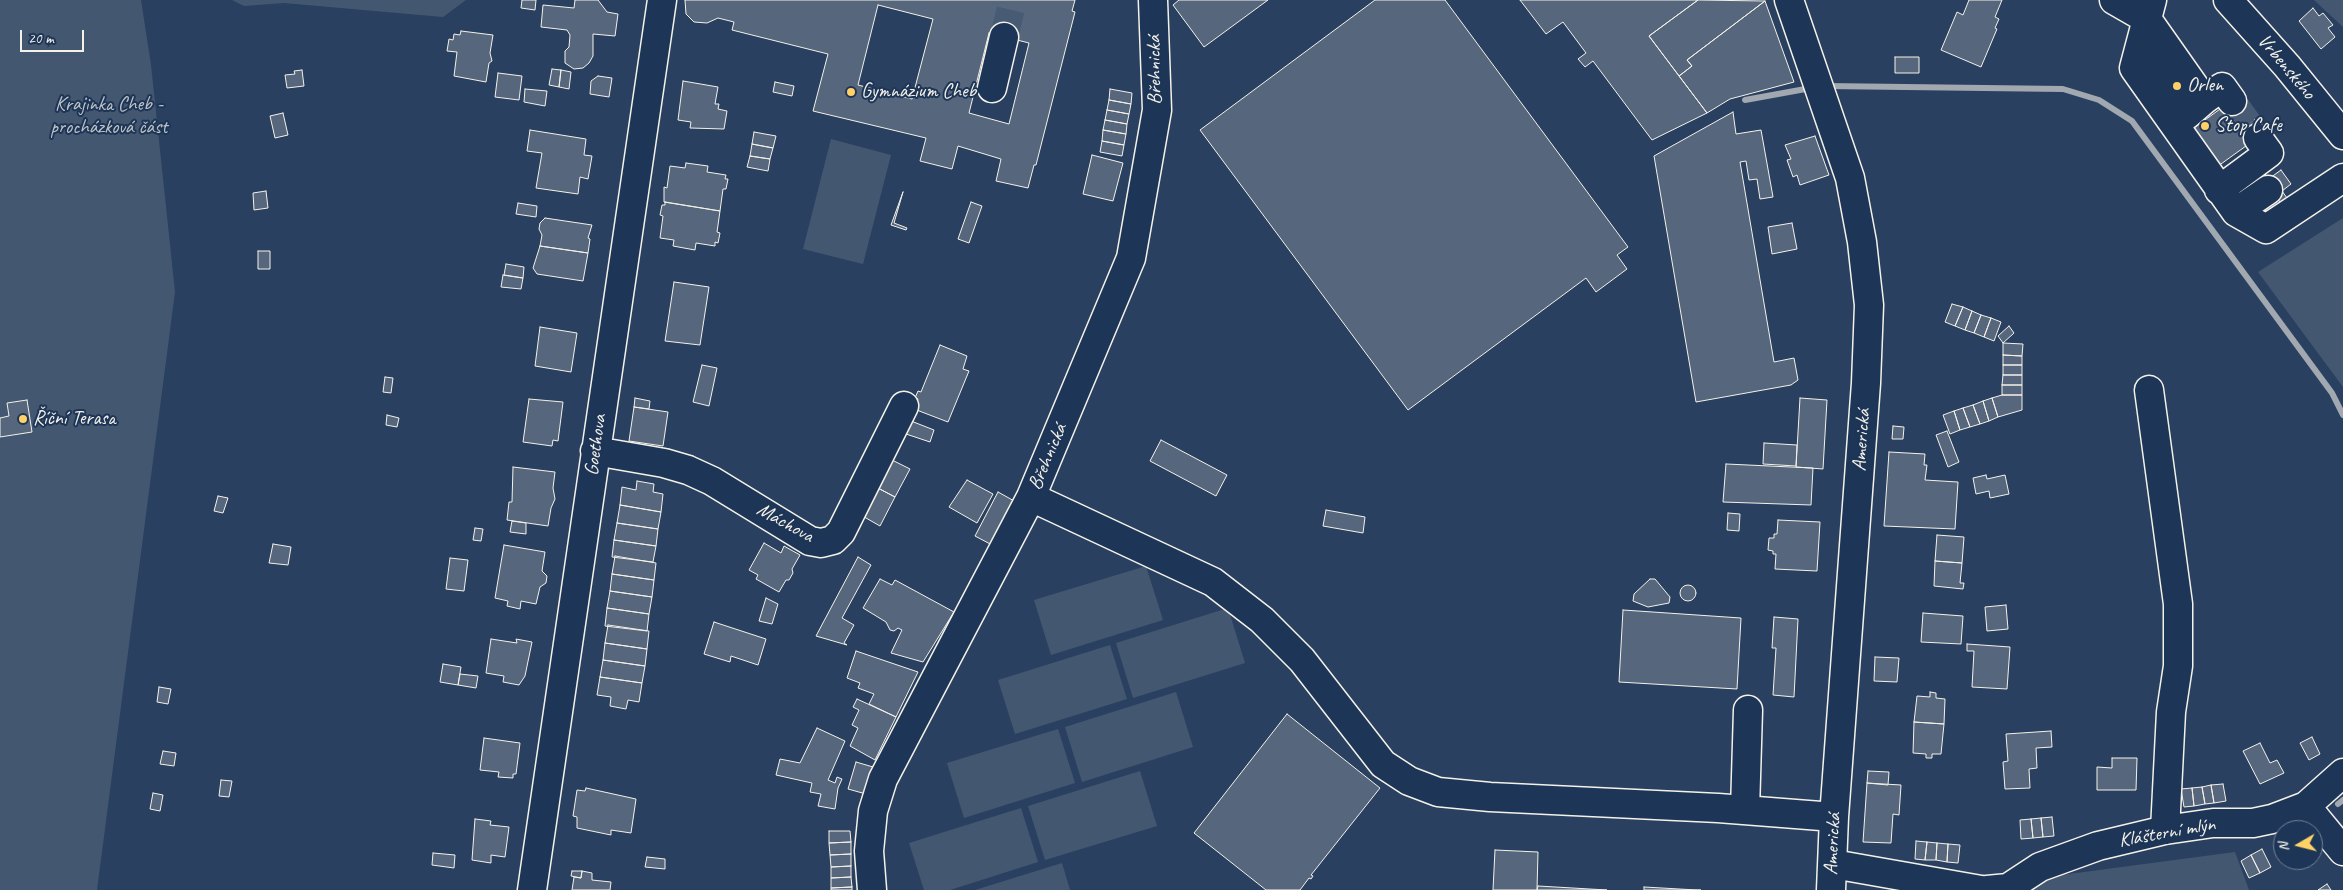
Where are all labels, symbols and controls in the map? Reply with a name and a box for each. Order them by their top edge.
scale bar [22,20,86,52]
text: 20 m [28,29,54,48]
street label: Vrbenského [2252,30,2320,104]
street label: Břehnická [1142,35,1168,105]
place label: Orlen [2187,74,2223,98]
place label: Gymnázium Cheb [861,80,976,104]
marker: Orlen [2171,80,2183,92]
marker: Gymnázium Cheb [845,86,857,98]
park label: Krajinka Cheb - procházková část [50,93,168,140]
place label: Stop Cafe [2215,114,2282,138]
marker: Stop Cafe [2199,120,2211,132]
place label: Říční Terasa [33,407,115,431]
street label: Americká [1848,408,1876,472]
marker: Říční Terasa [17,413,29,425]
street label: Goethova [580,413,612,477]
street label: Břehnická [1023,420,1073,494]
street label: Máchova [752,498,818,548]
street label: Americká [1819,812,1847,876]
street label: Klášterní mlýn [2117,813,2217,853]
north arrow [2273,820,2323,870]
text: N [2275,842,2293,853]

